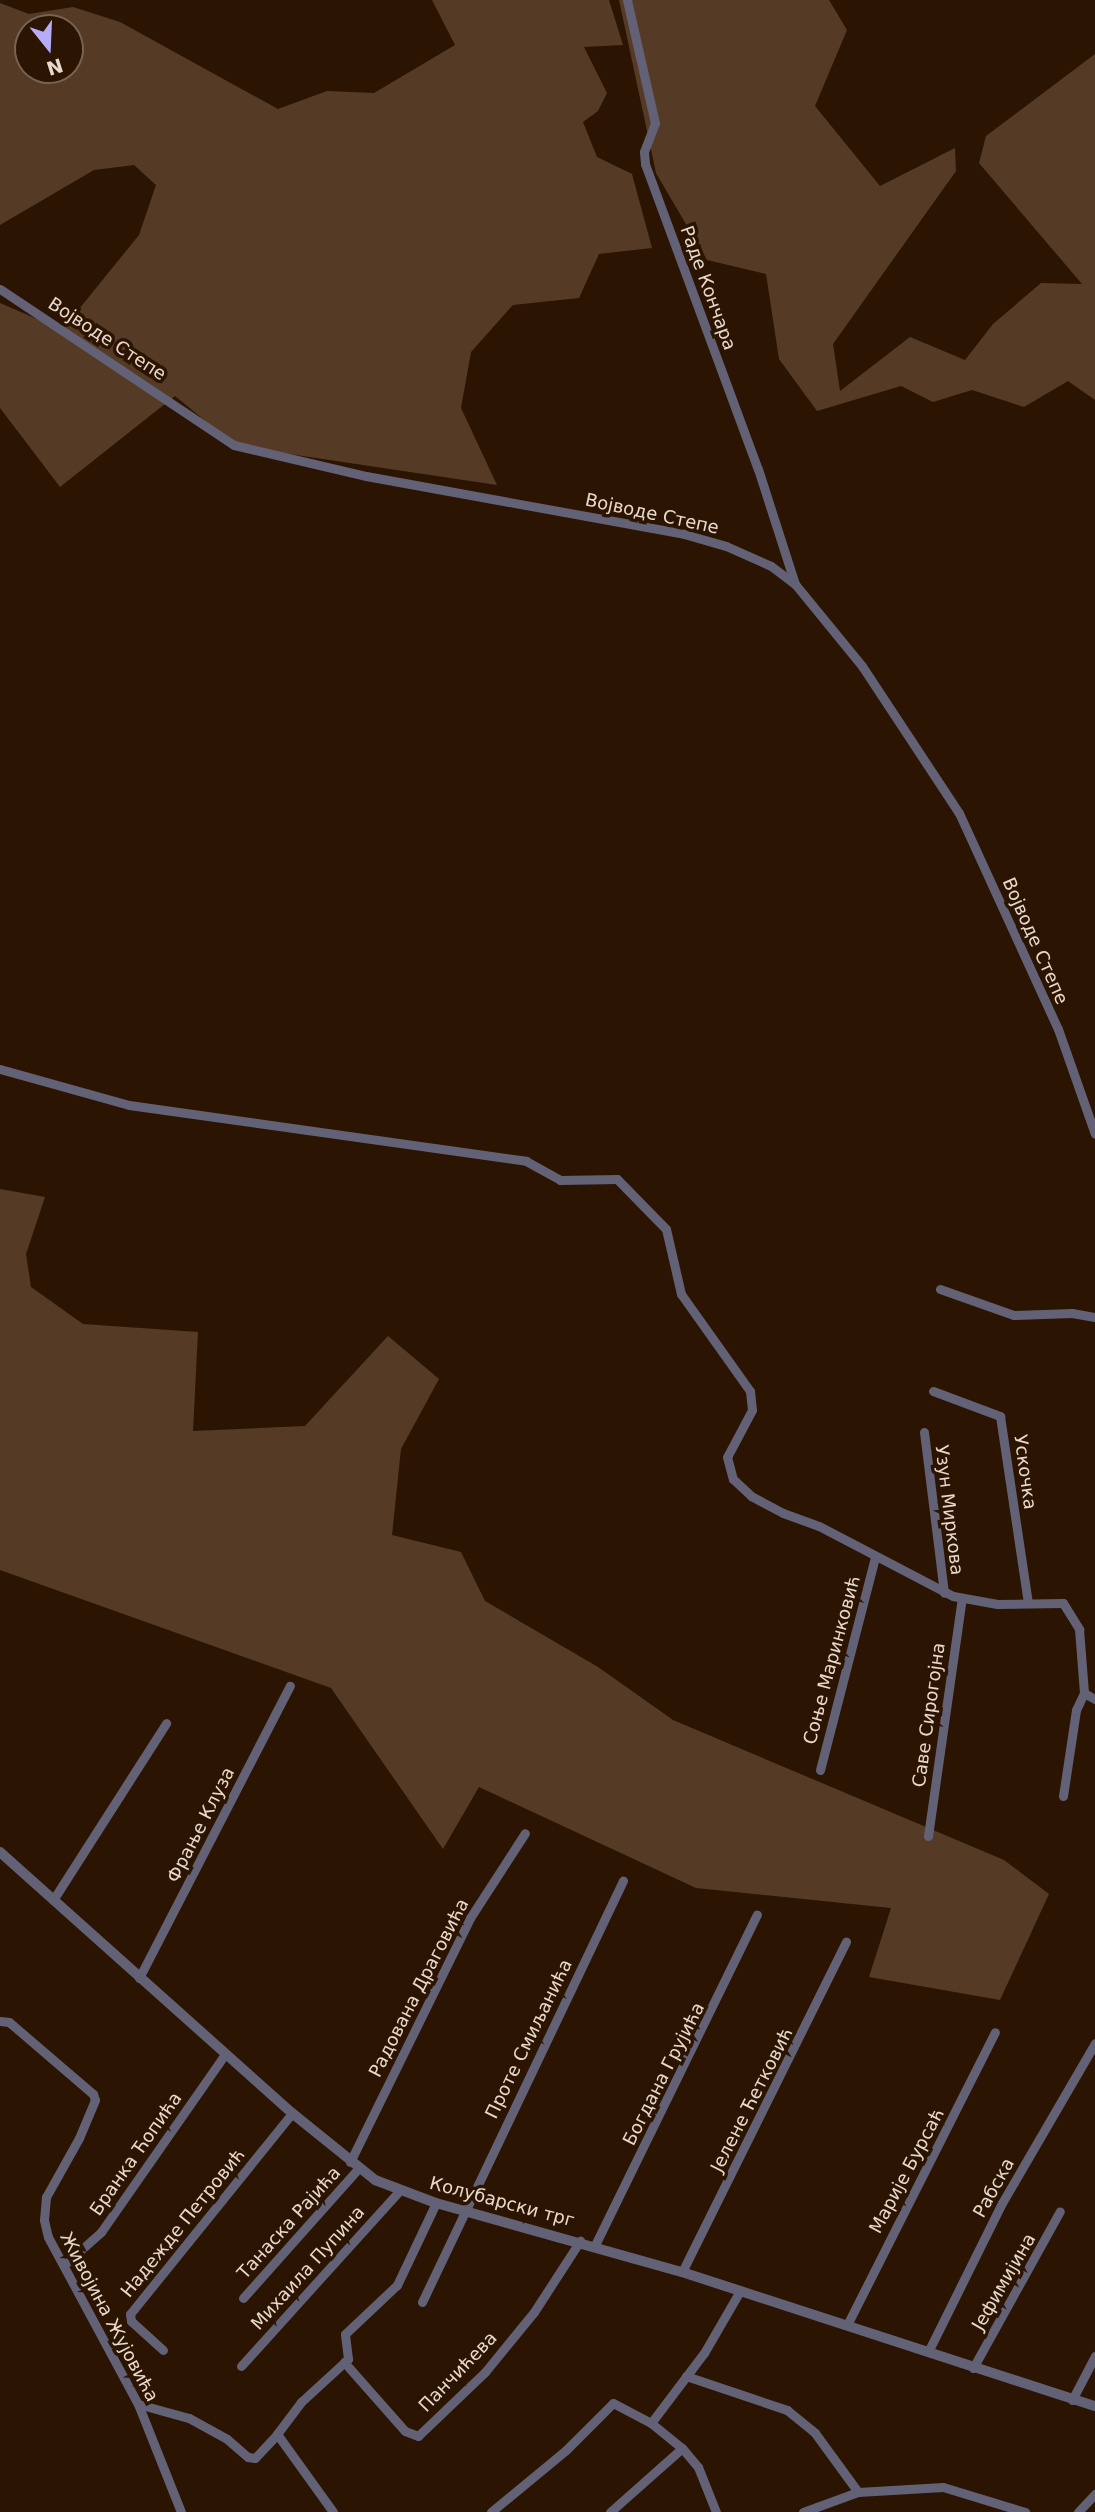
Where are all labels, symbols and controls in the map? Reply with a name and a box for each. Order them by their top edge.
north arrow [14,14,84,84]
text: N [44,54,66,80]
street label: Раде Кончара [675,223,741,353]
street label: Војводе Степе [44,293,170,385]
street label: Војводе Степе [583,489,721,539]
street label: Војводе Степе [997,874,1073,1008]
street label: Ускочка [1009,1433,1041,1511]
street label: Узун Миркова [930,1444,968,1576]
street label: Соње Маринковић [799,1573,865,1747]
street label: Саве Сирогојна [908,1641,950,1789]
street label: Фрање Клуза [163,1764,239,1886]
street label: Радована Драговића [365,1895,473,2081]
street label: Проте Смиљанића [481,1956,577,2122]
street label: Богдана Грујића [619,1999,709,2149]
street label: Јелене Ћетковић [706,2024,798,2176]
street label: Бранка Ћопића [85,2088,187,2220]
street label: Марије Бурсаћ [865,2105,949,2237]
street label: Надежде Петровић [116,2144,250,2302]
street label: Рабска [969,2154,1019,2222]
street label: Танаска Рајића [233,2162,345,2284]
street label: Колубарски трг [427,2172,577,2232]
street label: Михаила Пупина [247,2202,369,2334]
street label: Живојина Жујовића [55,2228,163,2406]
street label: Јефимијина [968,2230,1040,2334]
street label: Панчићева [414,2327,502,2417]

